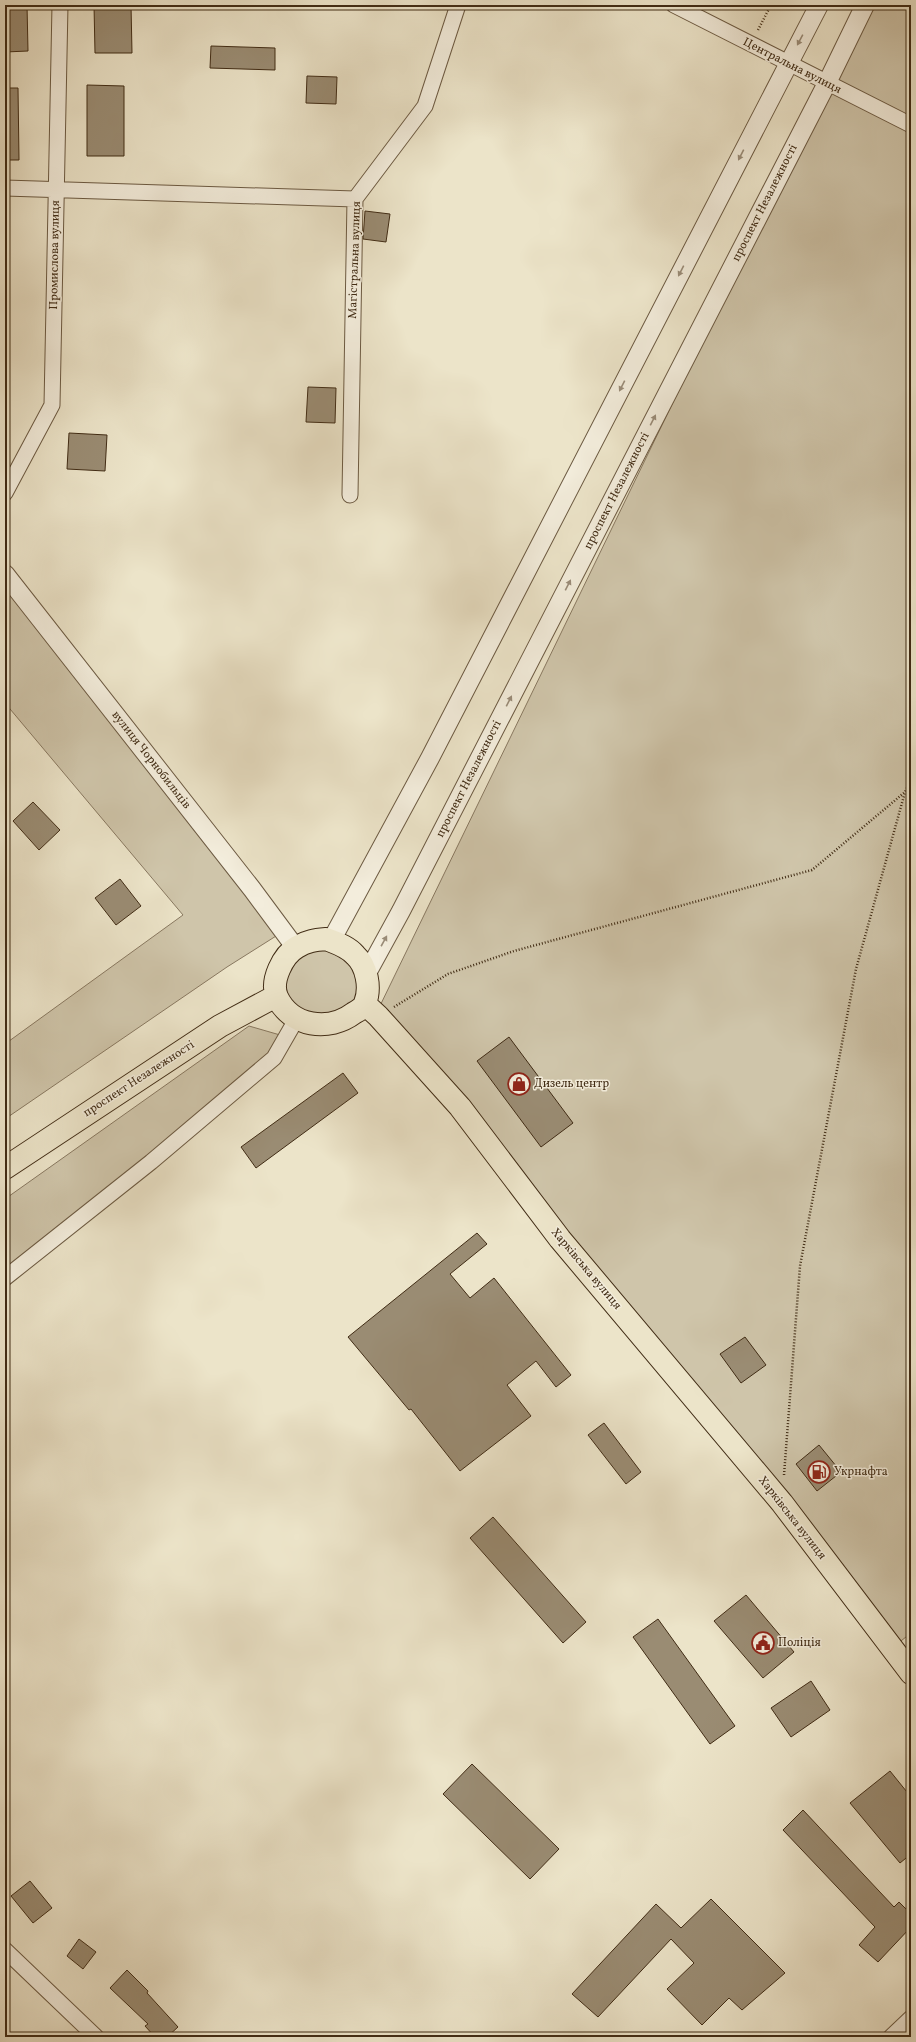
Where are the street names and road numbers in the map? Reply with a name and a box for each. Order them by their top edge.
street label: Центральна вулиця [740,34,844,98]
street label: проспект Незалежності [728,141,802,264]
street label: Промислова вулиця [46,200,64,310]
street label: Магістральна вулиця [345,201,365,319]
street label: проспект Незалежності [580,429,654,552]
street label: вулиця Чорнобильців [108,708,194,812]
street label: проспект Незалежності [432,717,506,840]
street label: проспект Незалежності [80,1037,198,1121]
street label: Харківська вулиця [547,1225,625,1313]
street label: Харківська вулиця [754,1473,830,1563]

